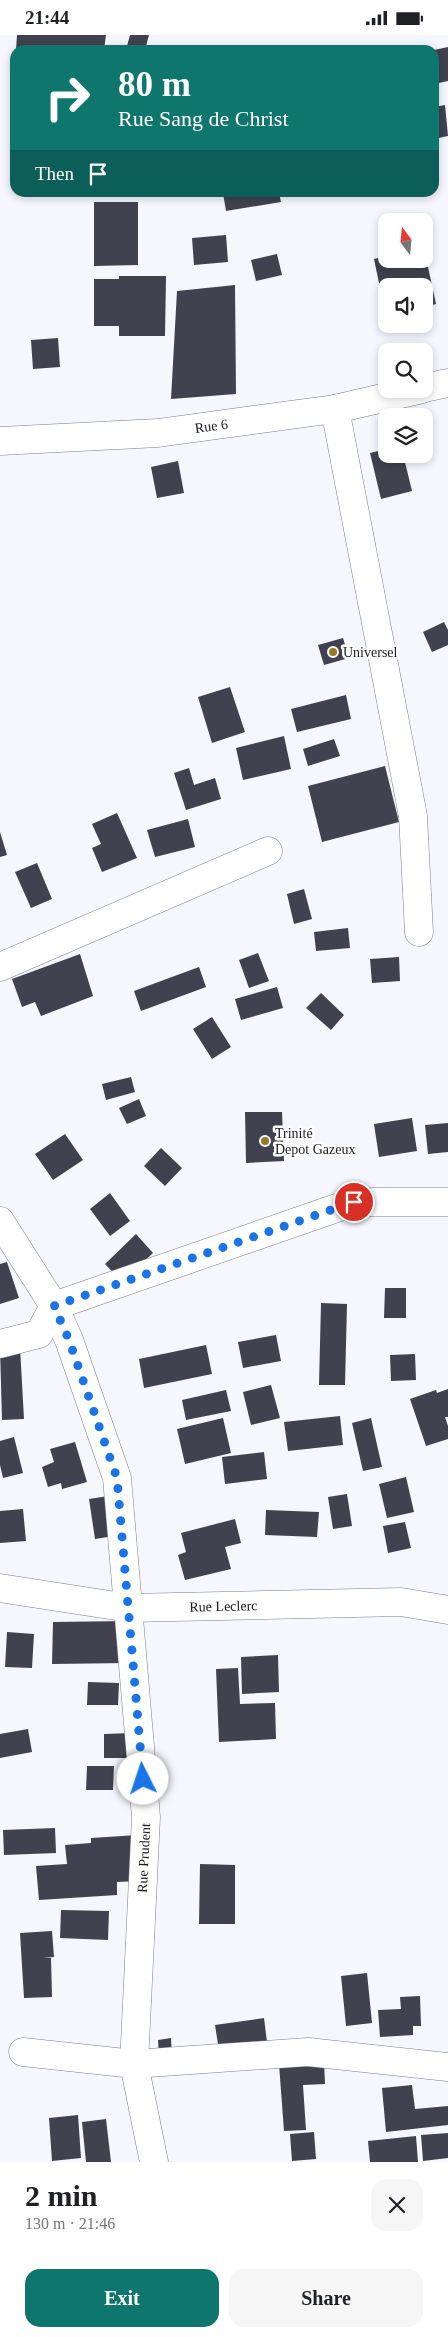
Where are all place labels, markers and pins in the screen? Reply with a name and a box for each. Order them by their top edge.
place label: Universel [343,645,398,660]
marker: Universel [327,646,339,658]
place label: Trinité Depot Gazeux [275,1126,355,1157]
marker: Trinité Depot Gazeux [259,1135,271,1147]
pin [333,1181,375,1223]

